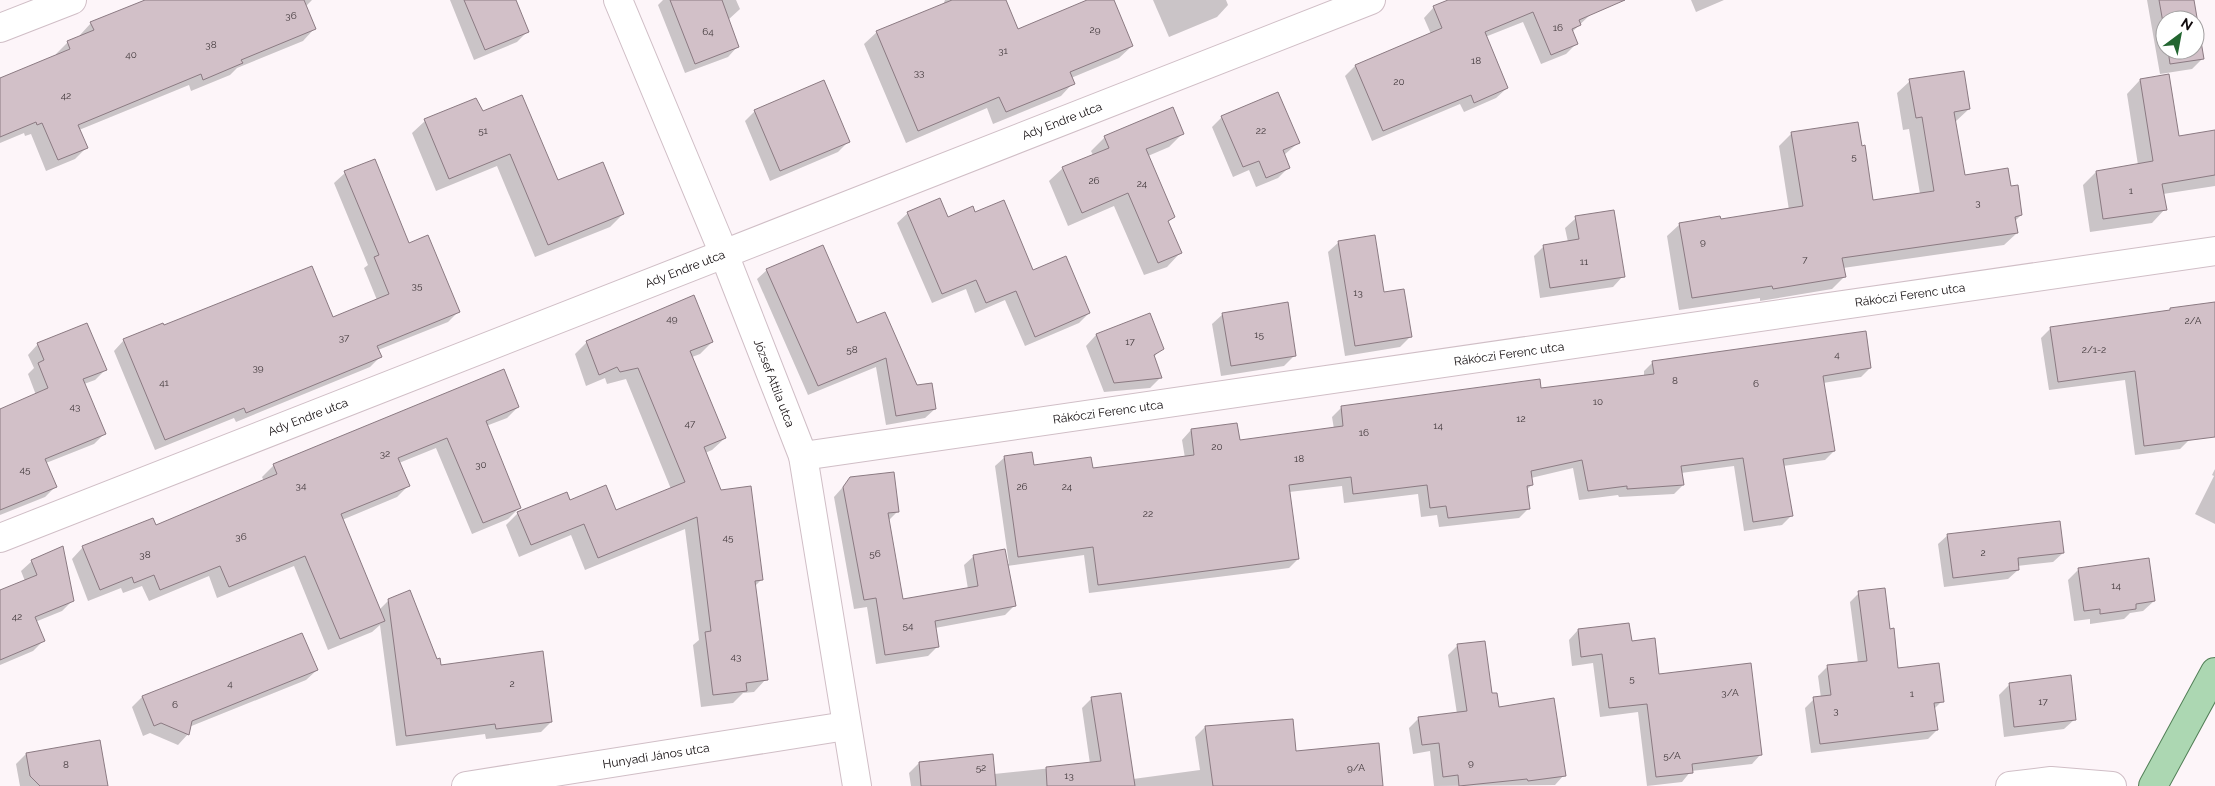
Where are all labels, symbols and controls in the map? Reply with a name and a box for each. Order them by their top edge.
house number: 36 [285,10,297,21]
north arrow [2155,10,2205,60]
text: N [2178,14,2196,34]
house number: 16 [1553,22,1563,33]
house number: 29 [1089,24,1101,35]
house number: 64 [702,26,714,37]
house number: 38 [205,39,217,50]
house number: 31 [998,45,1009,56]
house number: 40 [125,49,137,60]
house number: 18 [1471,55,1481,66]
house number: 33 [914,67,924,78]
house number: 20 [1393,76,1405,87]
house number: 42 [61,90,71,101]
street label: Ady Endre utca [1020,99,1104,143]
house number: 51 [478,125,489,136]
house number: 22 [1256,125,1266,136]
house number: 5 [1851,151,1857,162]
house number: 26 [1088,175,1100,186]
house number: 24 [1137,178,1148,189]
house number: 1 [2129,185,2134,196]
house number: 3 [1975,197,1981,208]
house number: 9 [1700,236,1706,247]
street label: Ady Endre utca [643,247,727,291]
house number: 7 [1802,254,1808,265]
house number: 11 [1580,256,1589,267]
house number: 35 [412,280,423,291]
street label: Rákóczi Ferenc utca [1854,280,1966,310]
house number: 13 [1353,287,1363,298]
house number: 49 [666,313,678,324]
house number: 2/A [2184,315,2202,326]
house number: 15 [1254,329,1264,340]
house number: 37 [339,332,350,343]
house number: 17 [1125,336,1135,347]
street label: József Attila utca [751,337,797,429]
street label: Rákóczi Ferenc utca [1453,339,1565,369]
house number: 58 [846,344,858,355]
house number: 2/1-2 [2082,344,2106,355]
house number: 4 [1834,349,1840,360]
house number: 39 [252,362,264,373]
house number: 8 [1672,375,1678,386]
house number: 41 [159,377,170,388]
house number: 6 [1753,378,1759,389]
street label: Ady Endre utca [266,395,350,439]
house number: 10 [1593,396,1603,407]
street label: Rákóczi Ferenc utca [1052,397,1164,427]
house number: 43 [70,401,80,412]
house number: 12 [1516,413,1526,424]
house number: 47 [685,418,696,429]
house number: 14 [1433,420,1443,431]
house number: 16 [1359,427,1369,438]
house number: 20 [1211,441,1223,452]
house number: 32 [380,448,390,459]
house number: 18 [1294,453,1304,464]
house number: 30 [475,459,487,470]
house number: 45 [20,464,31,475]
house number: 34 [296,480,307,491]
house number: 26 [1016,481,1028,492]
house number: 24 [1062,481,1073,492]
house number: 22 [1143,508,1153,519]
house number: 36 [235,531,247,542]
house number: 45 [723,532,734,543]
house number: 2 [1980,547,1986,558]
house number: 56 [869,548,881,559]
house number: 38 [139,549,151,560]
house number: 14 [2111,580,2121,591]
house number: 42 [12,611,22,622]
house number: 54 [903,620,914,631]
house number: 43 [731,651,741,662]
house number: 5 [1629,673,1635,684]
house number: 4 [227,678,233,689]
house number: 2 [509,678,515,689]
house number: 3/A [1721,687,1739,698]
house number: 1 [1910,688,1915,699]
house number: 17 [2038,696,2048,707]
house number: 6 [172,699,178,710]
house number: 3 [1833,705,1839,716]
street label: Hunyadi János utca [602,741,710,771]
house number: 5/A [1663,750,1681,761]
house number: 9 [1468,757,1474,768]
house number: 8 [63,759,69,770]
house number: 52 [976,762,986,773]
house number: 9/A [1347,762,1365,773]
house number: 13 [1064,770,1074,781]

